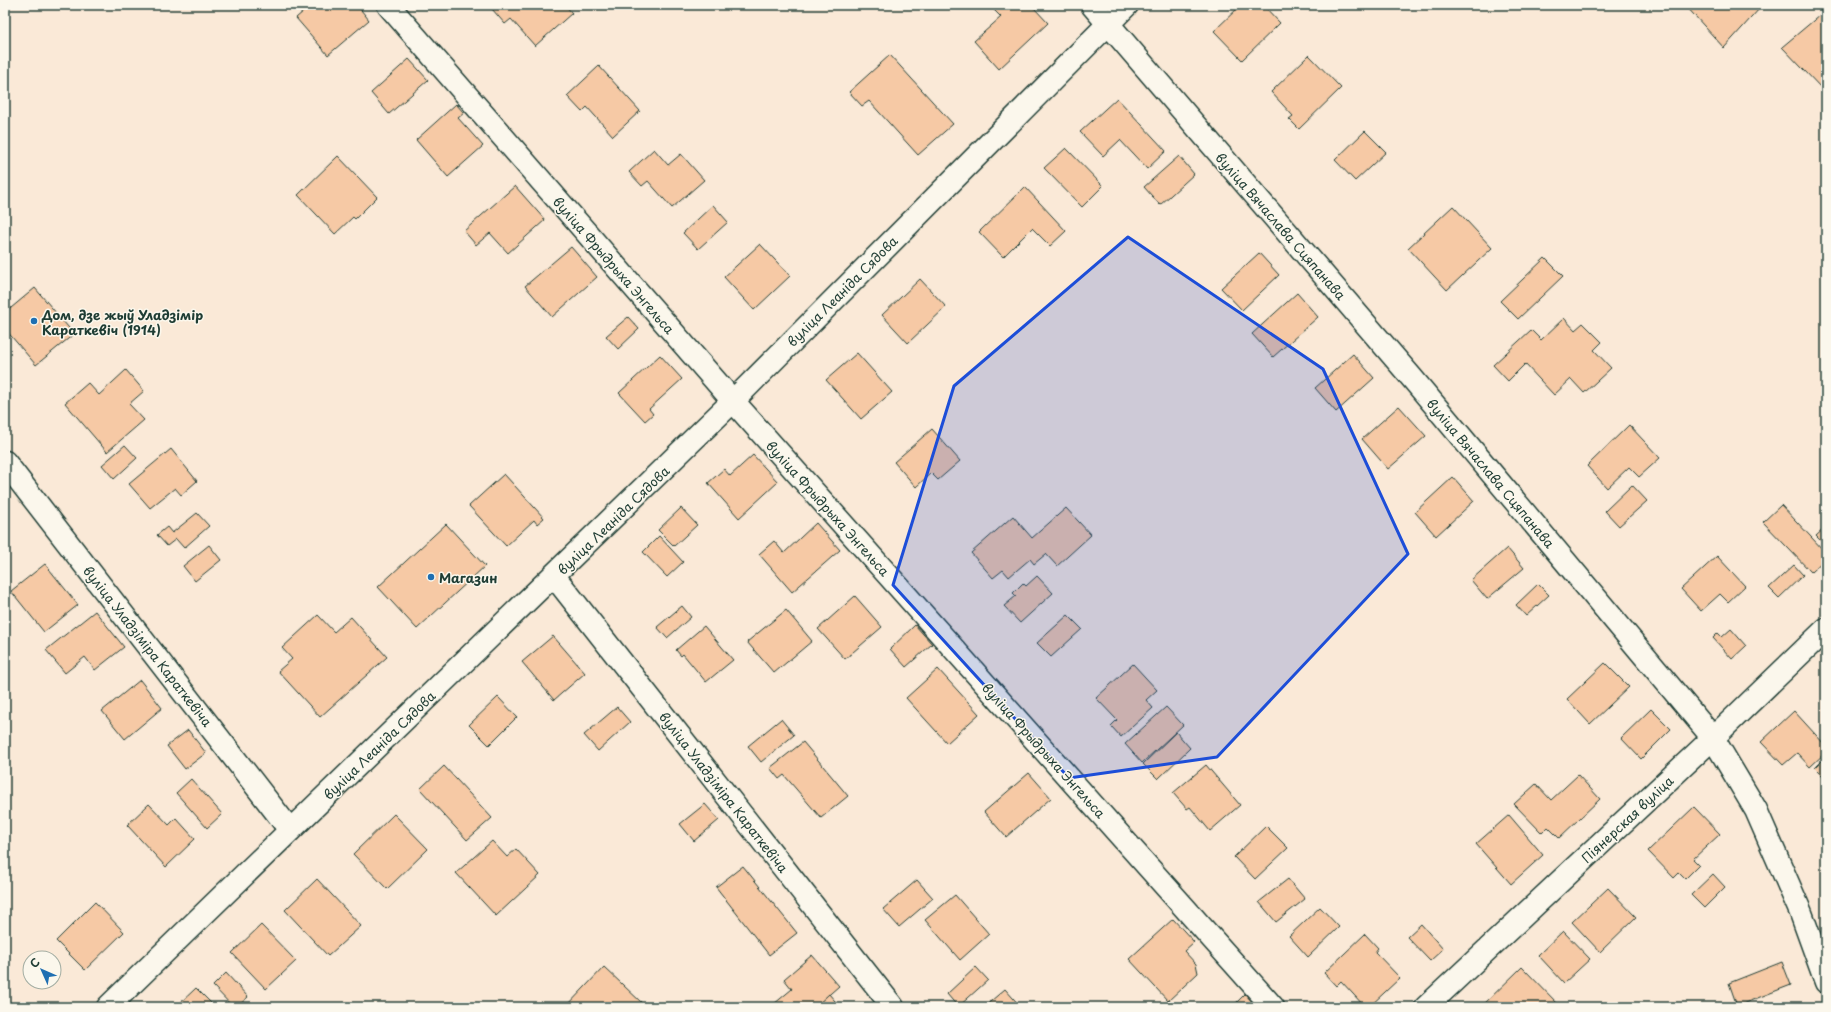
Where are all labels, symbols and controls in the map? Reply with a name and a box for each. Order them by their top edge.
street label: вуліца Вячаслава Сцяпанава [1212,148,1351,304]
street label: вуліца Фрыдрыха Энгельса [549,192,680,338]
street label: вуліца Леаніда Сядова [783,231,902,350]
place label: Дом, дзе жыў Уладзімір Караткевіч (1914) [41,305,203,339]
marker: Дом, дзе жыў Уладзімір Караткевіч (1914) [29,316,39,326]
street label: вуліца Вячаслава Сцяпанава [1423,394,1560,552]
street label: вуліца Фрыдрыха Энгельса [762,436,895,581]
street label: вуліца Леаніда Сядова [553,461,674,579]
street label: вуліца Уладзіміра Караткевіча [79,561,217,731]
place label: Магазин [439,568,497,587]
marker: Магазин [426,572,436,582]
street label: вуліца Фрыдрыха Энгельса [978,678,1111,823]
street label: вуліца Леаніда Сядова [319,686,440,804]
street label: вуліца Уладзіміра Караткевіча [655,707,793,877]
street label: Піянерская вуліца [1577,771,1677,867]
north arrow [22,950,62,990]
text: С [26,954,44,972]

